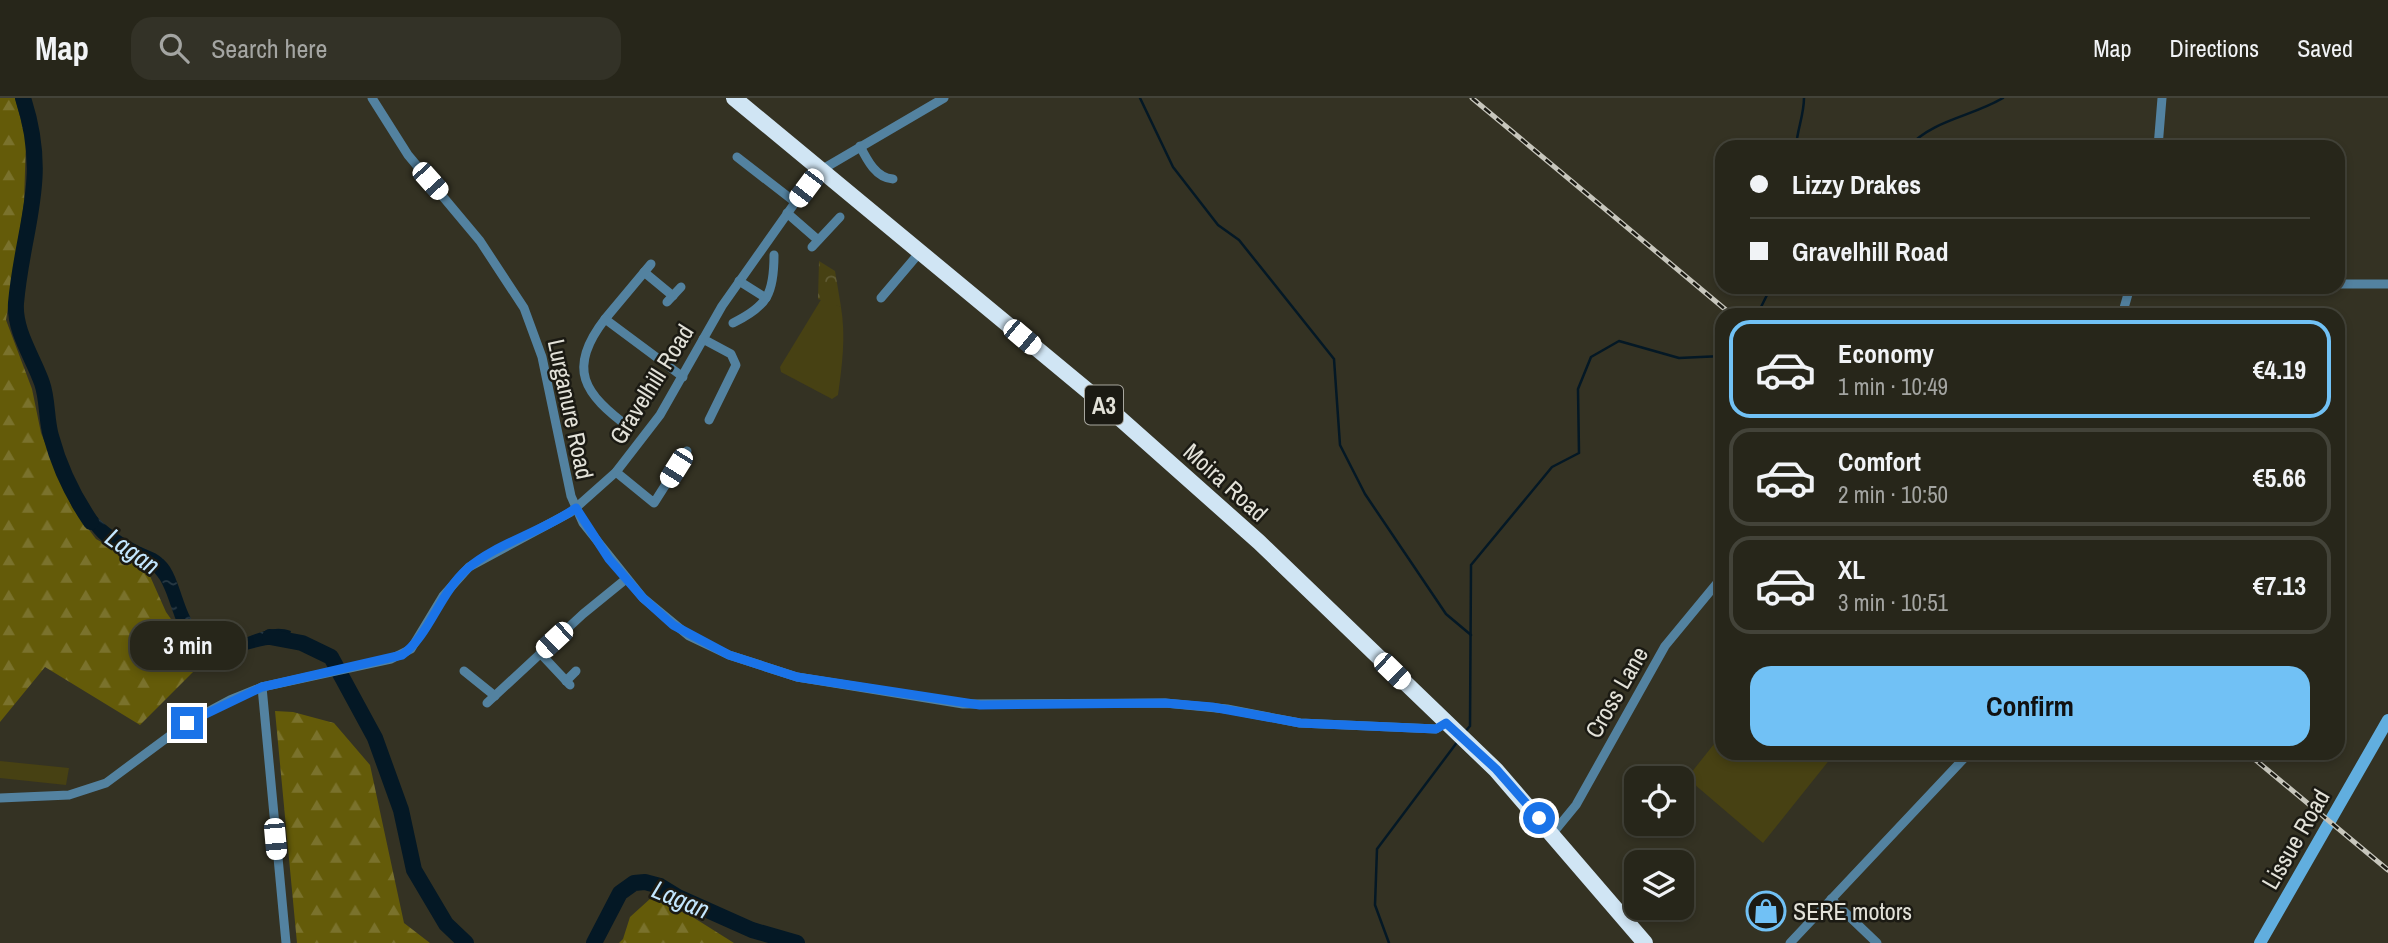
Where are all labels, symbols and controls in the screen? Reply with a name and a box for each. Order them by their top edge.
search box [131,17,621,80]
text: Map [35,26,89,70]
icon: search [155,29,193,67]
text: Search here [211,31,327,66]
text: Map [2093,32,2131,64]
text: Directions [2169,32,2259,64]
text: Saved [2297,32,2353,64]
car [409,158,452,204]
car [785,165,828,211]
text: Lizzy Drakes [1792,167,1921,202]
text: Gravelhill Road [1792,234,1948,269]
car [1000,315,1045,359]
street label: Gravelhill Road [601,318,701,450]
street label: Lurganure Road [541,336,601,482]
text: Economy [1838,336,1934,371]
icon: car [1754,338,1817,401]
text: €4.19 [2253,352,2306,387]
text: 1 min · 10:49 [1838,371,1948,402]
road number: A3 [1085,386,1123,424]
street label: Moira Road [1177,436,1275,528]
text: Comfort [1838,444,1921,479]
car [656,445,697,491]
icon: car [1754,446,1817,509]
text: €5.66 [2253,460,2306,495]
text: 2 min · 10:50 [1838,479,1948,510]
water label: Lagan [99,520,167,582]
text: XL [1838,552,1865,587]
icon: car [1754,554,1817,617]
text: €7.13 [2253,568,2306,603]
text: 3 min · 10:51 [1838,587,1948,618]
car [532,618,577,662]
callout: 3 min [129,622,245,670]
text: 3 min [163,630,213,661]
street label: Cross Lane [1577,640,1655,744]
car [1370,649,1415,693]
button: Confirm [1750,666,2310,746]
route end [171,707,203,739]
map controls [1624,766,1694,920]
button: locate [1624,766,1694,836]
street label: Lissue Road [2254,783,2336,895]
route start [1523,802,1555,834]
car [263,817,288,861]
button: layers [1624,850,1694,920]
water label: Lagan [647,871,715,927]
shop icon: SERE motors [1745,890,1787,932]
place label: SERE motors [1793,895,1912,927]

